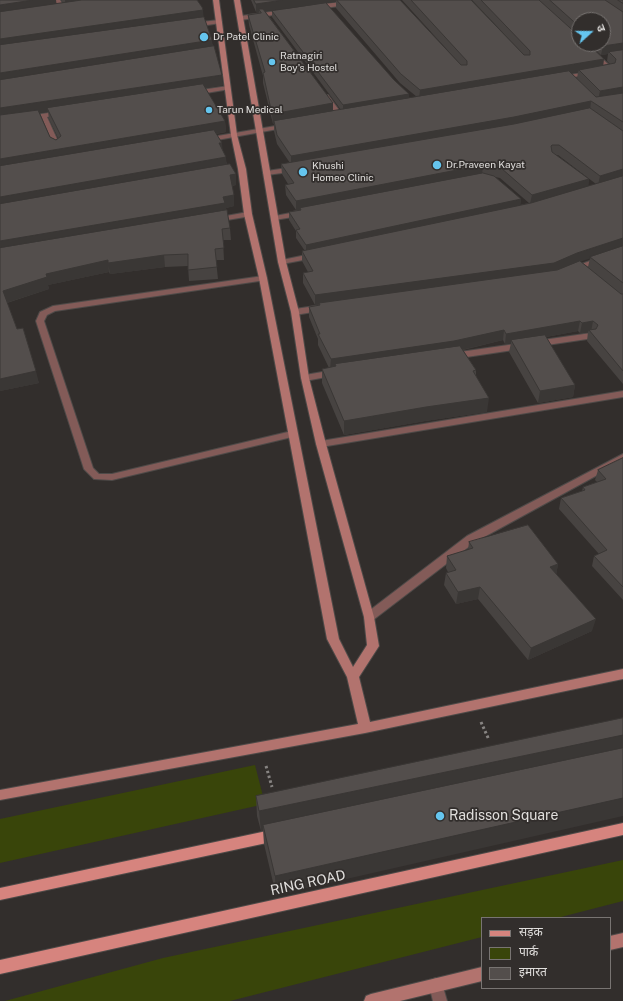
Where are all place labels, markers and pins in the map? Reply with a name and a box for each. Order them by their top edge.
marker: Dr Patel Clinic [198,31,210,43]
place label: Dr Patel Clinic [213,31,279,43]
place label: Ratnagiri Boy's Hostel [280,50,338,74]
marker: Ratnagiri Boy's Hostel [267,57,277,67]
place label: Tarun Medical [217,104,283,116]
marker: Tarun Medical [204,105,214,115]
marker: Dr.Praveen Kayat [431,159,443,171]
place label: Dr.Praveen Kayat [446,159,525,171]
place label: Khushi Homeo Clinic [312,160,374,184]
marker: Khushi Homeo Clinic [297,166,309,178]
place label: Radisson Square [449,808,558,824]
marker: Radisson Square [434,810,446,822]

